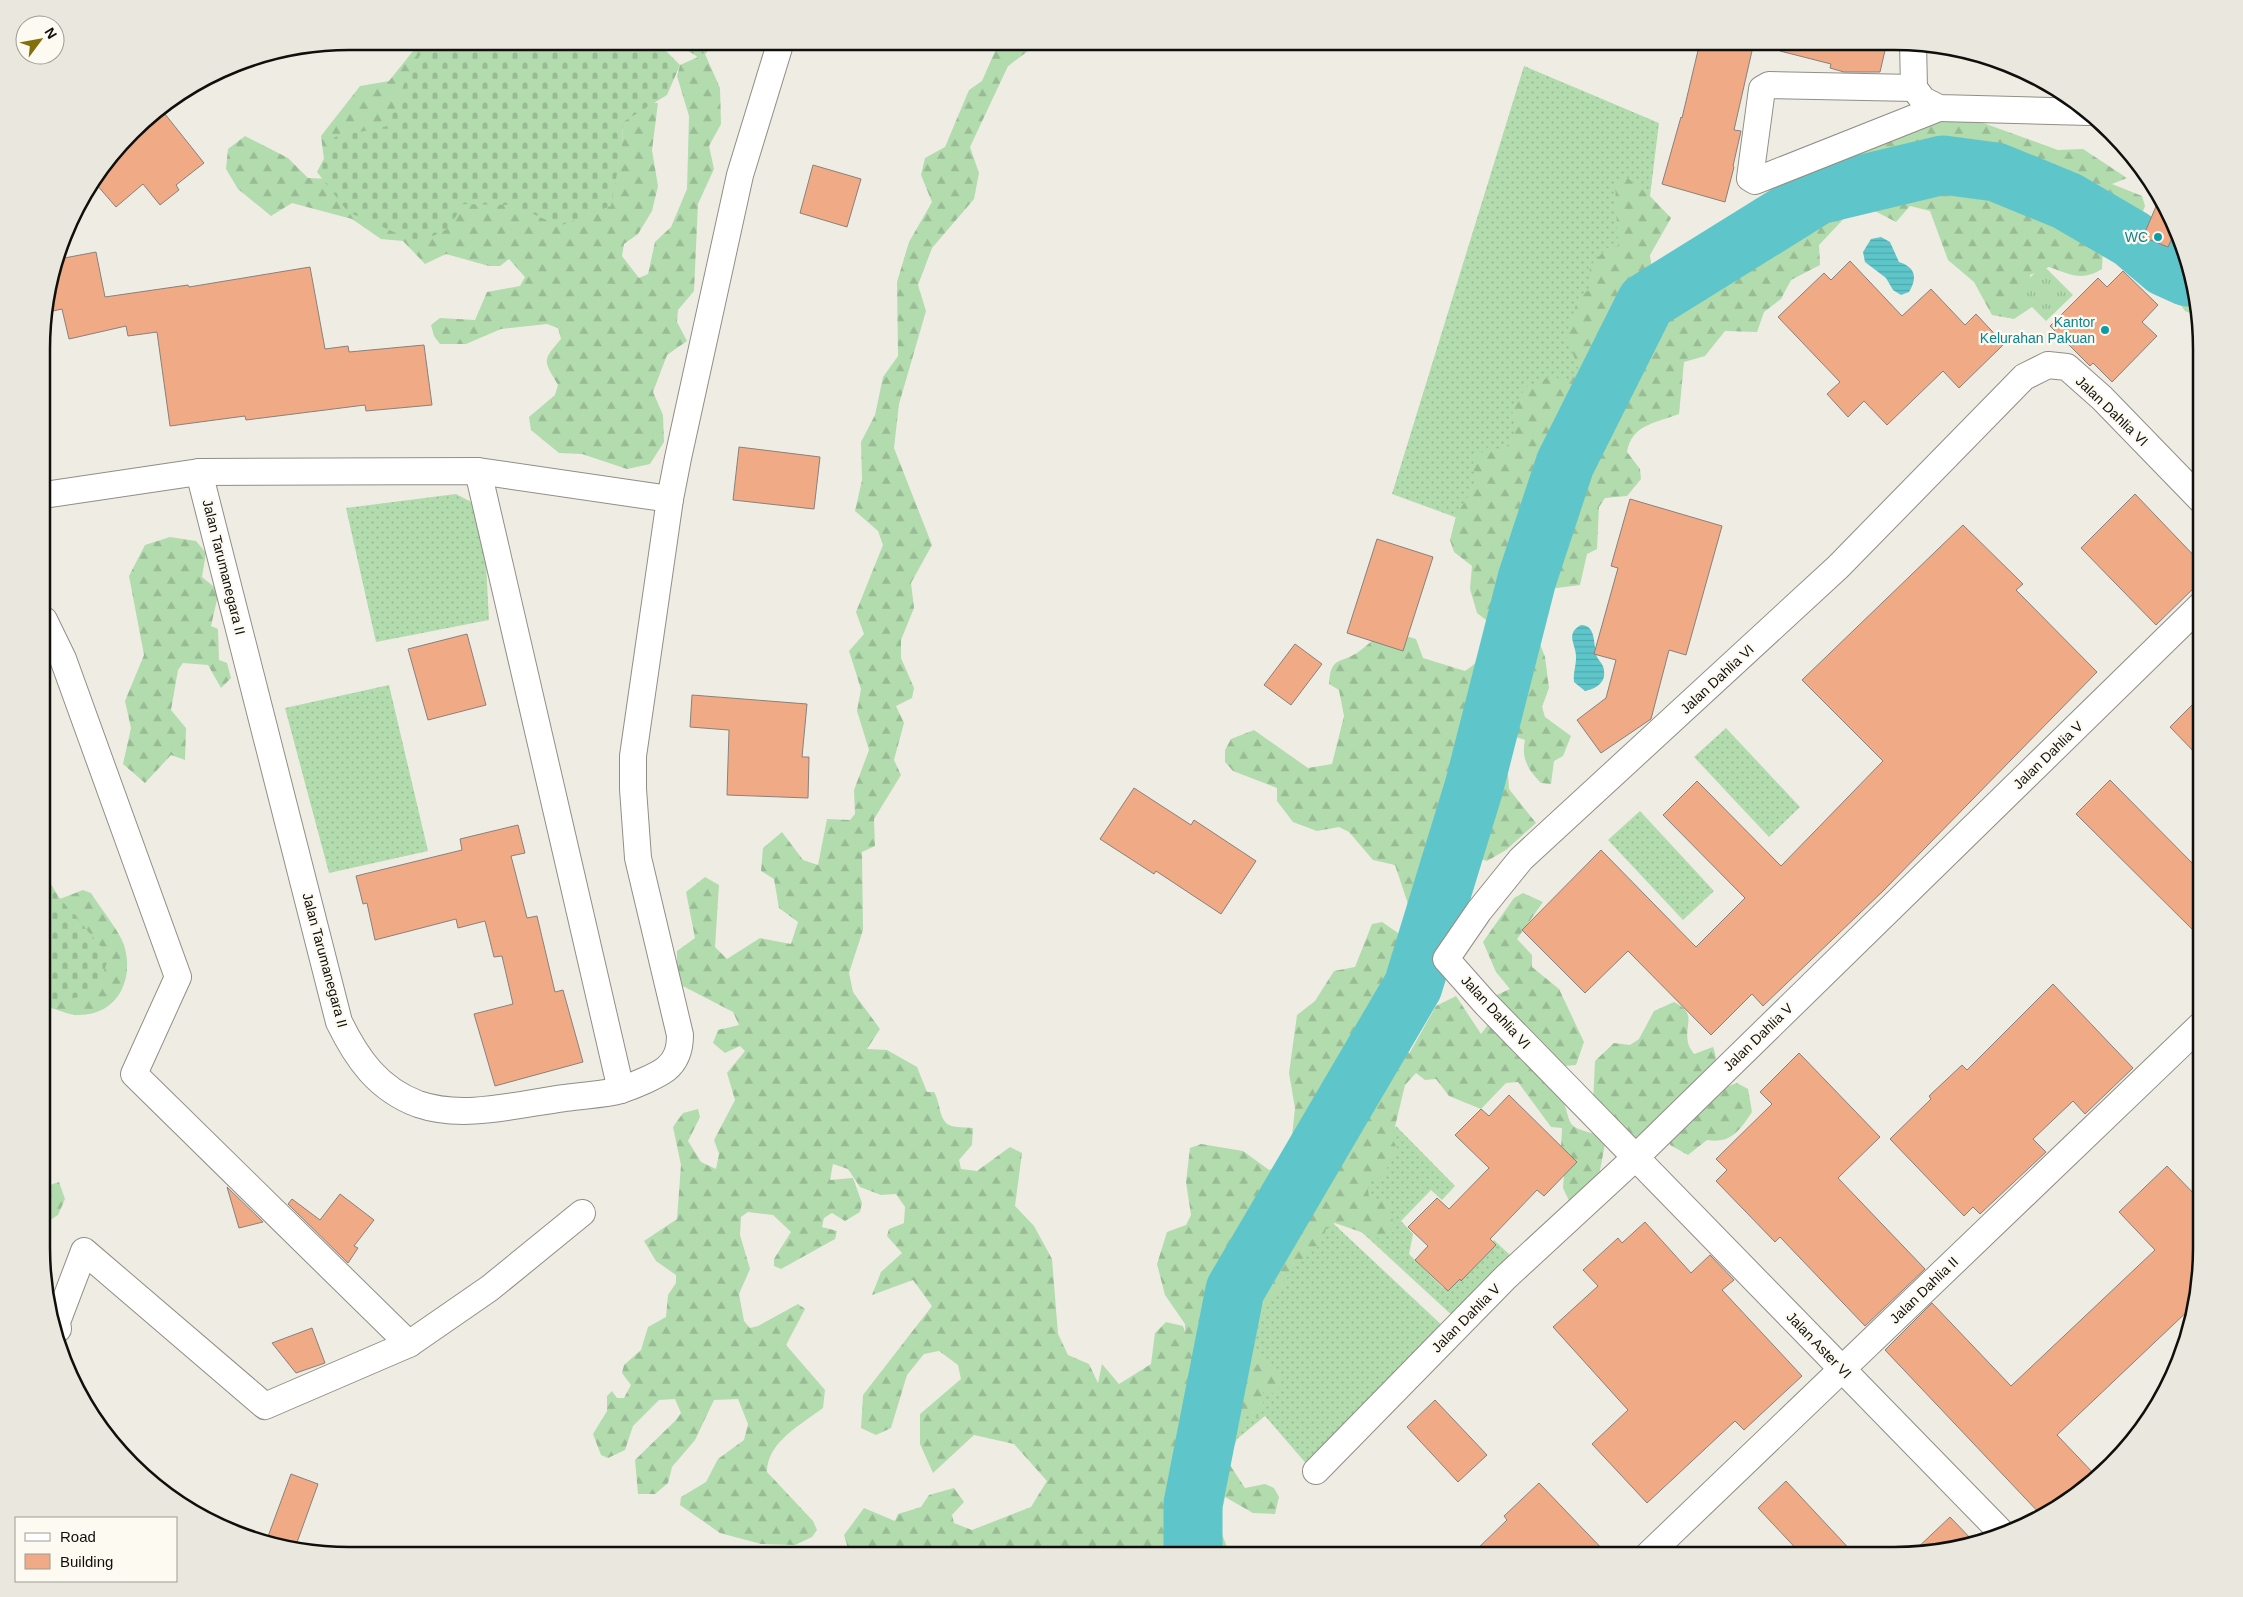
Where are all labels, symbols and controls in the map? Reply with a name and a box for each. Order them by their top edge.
north arrow [15,15,65,65]
text: N [42,25,60,42]
place label: WC [2125,229,2148,245]
marker: WC [2152,231,2164,243]
place label: Kantor Kelurahan Pakuan [1980,314,2095,346]
marker: Kantor Kelurahan Pakuan [2099,324,2111,336]
street label: Jalan Dahlia VI [2073,373,2151,449]
street label: Jalan Tarumanegara II [199,498,249,636]
street label: Jalan Dahlia VI [1677,641,1757,717]
street label: Jalan Dahlia V [2010,717,2087,792]
street label: Jalan Tarumanegara II [299,891,351,1029]
street label: Jalan Dahlia VI [1458,972,1534,1052]
street label: Jalan Dahlia V [1720,999,1797,1074]
street label: Jalan Dahlia II [1887,1253,1961,1327]
street label: Jalan Dahlia V [1428,1280,1504,1356]
street label: Jalan Aster VI [1783,1308,1855,1382]
legend [15,1517,178,1582]
text: Road [60,1528,96,1545]
text: Building [60,1553,113,1570]

